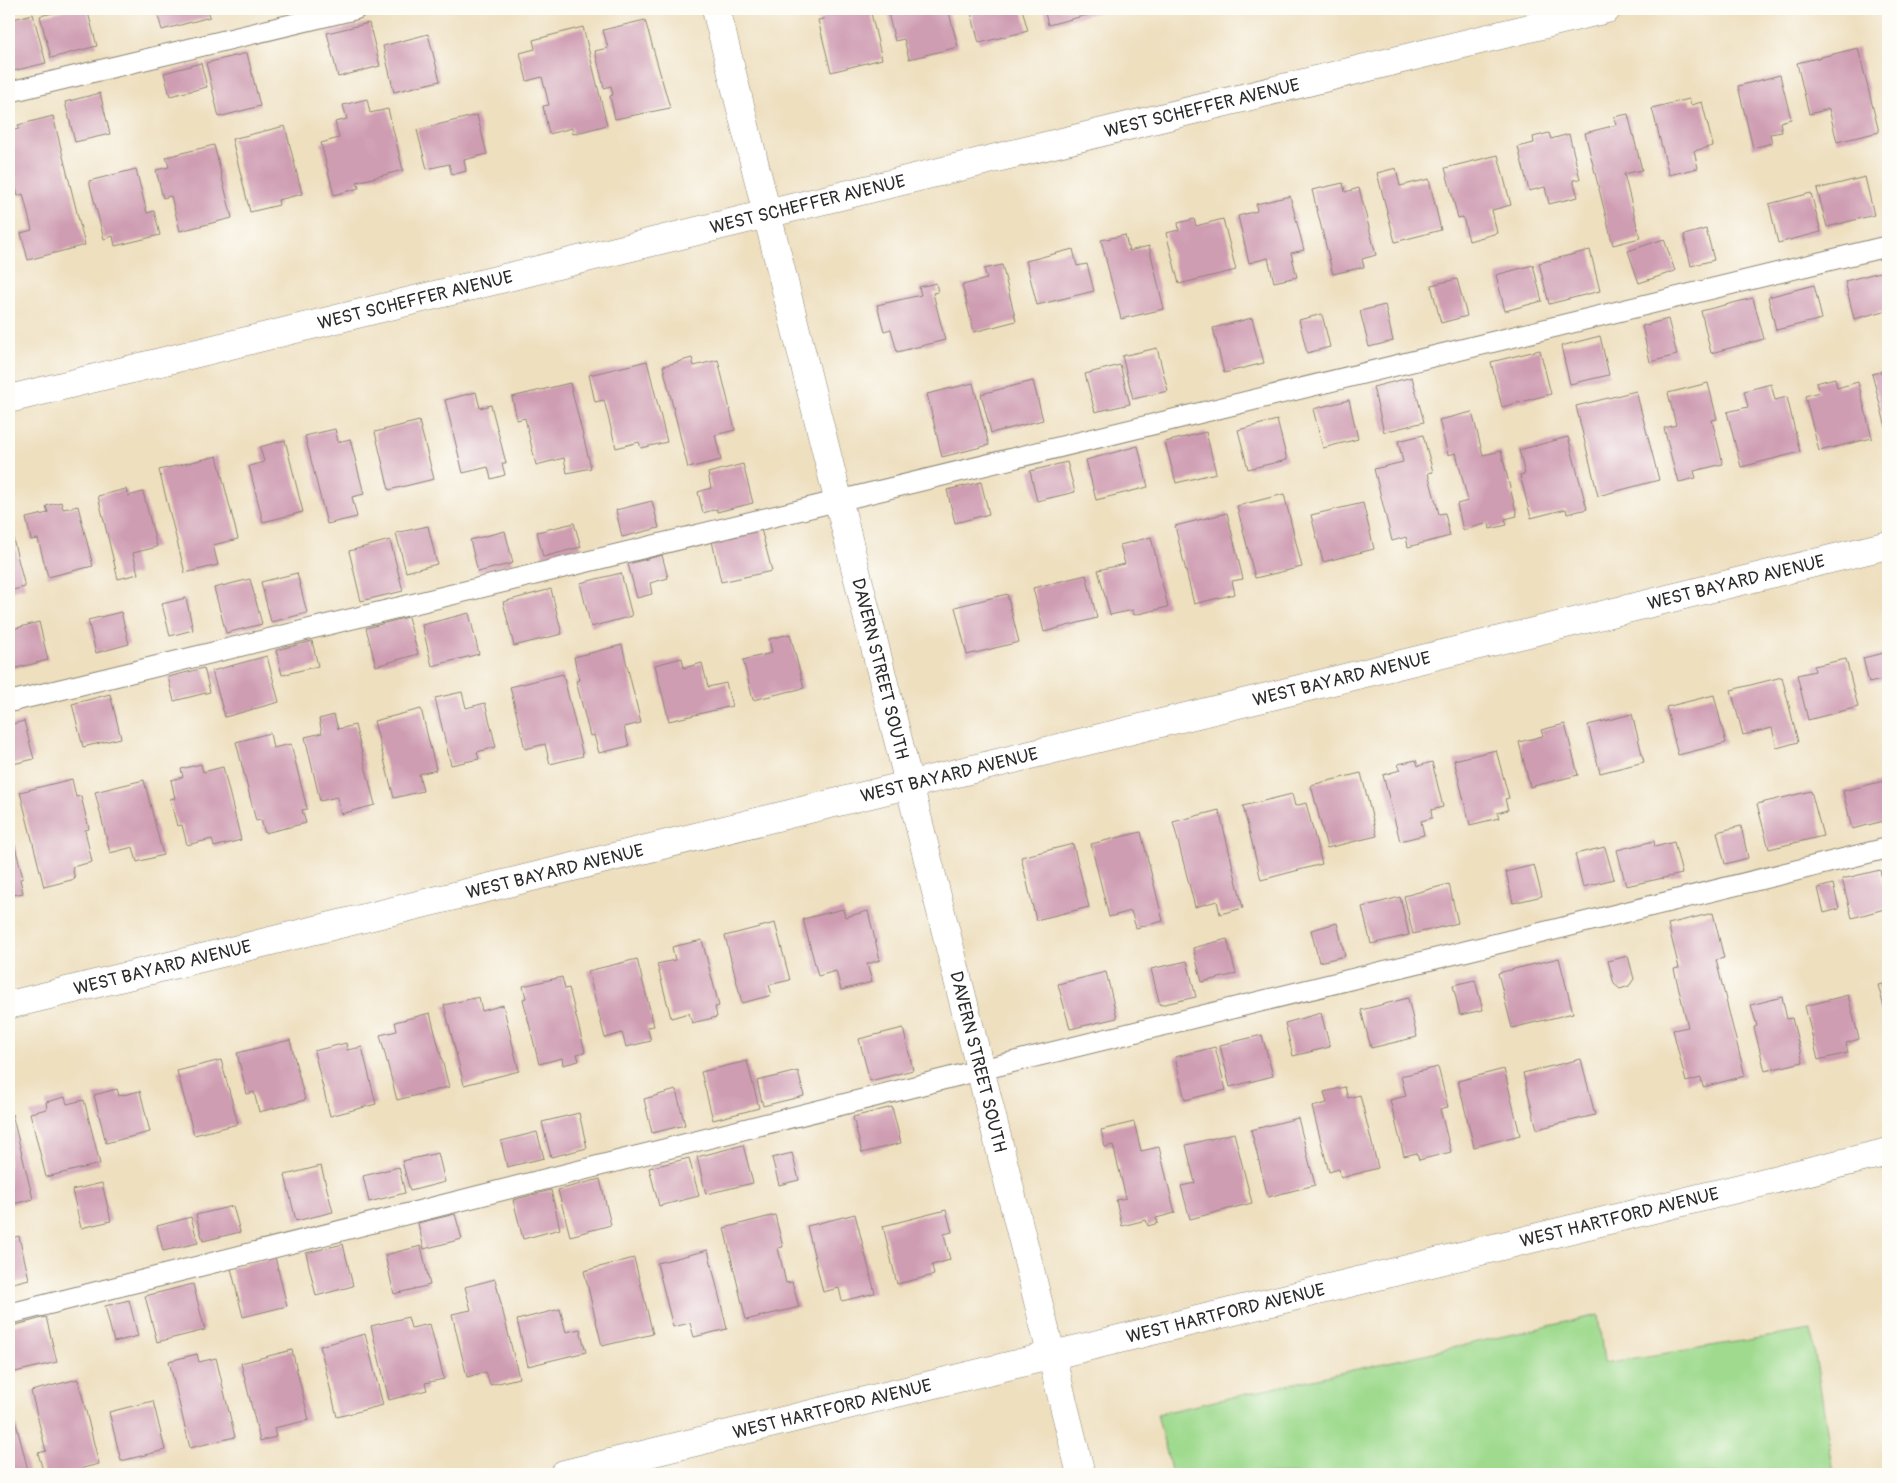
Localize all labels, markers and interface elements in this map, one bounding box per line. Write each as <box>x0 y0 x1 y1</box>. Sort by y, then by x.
street label: WEST SCHEFFER AVENUE <box>1102 73 1302 143</box>
street label: WEST SCHEFFER AVENUE <box>708 169 908 239</box>
street label: WEST SCHEFFER AVENUE <box>315 265 515 335</box>
street label: WEST BAYARD AVENUE <box>1645 549 1827 615</box>
street label: DAVERN STREET SOUTH <box>847 576 914 762</box>
street label: WEST BAYARD AVENUE <box>1250 646 1433 712</box>
street label: WEST BAYARD AVENUE <box>858 742 1040 808</box>
street label: WEST BAYARD AVENUE <box>464 839 646 904</box>
street label: WEST BAYARD AVENUE <box>71 935 254 1000</box>
street label: DAVERN STREET SOUTH <box>945 969 1012 1155</box>
street label: WEST HARTFORD AVENUE <box>1517 1182 1721 1253</box>
street label: WEST HARTFORD AVENUE <box>1124 1278 1328 1348</box>
street label: WEST HARTFORD AVENUE <box>730 1374 934 1444</box>

